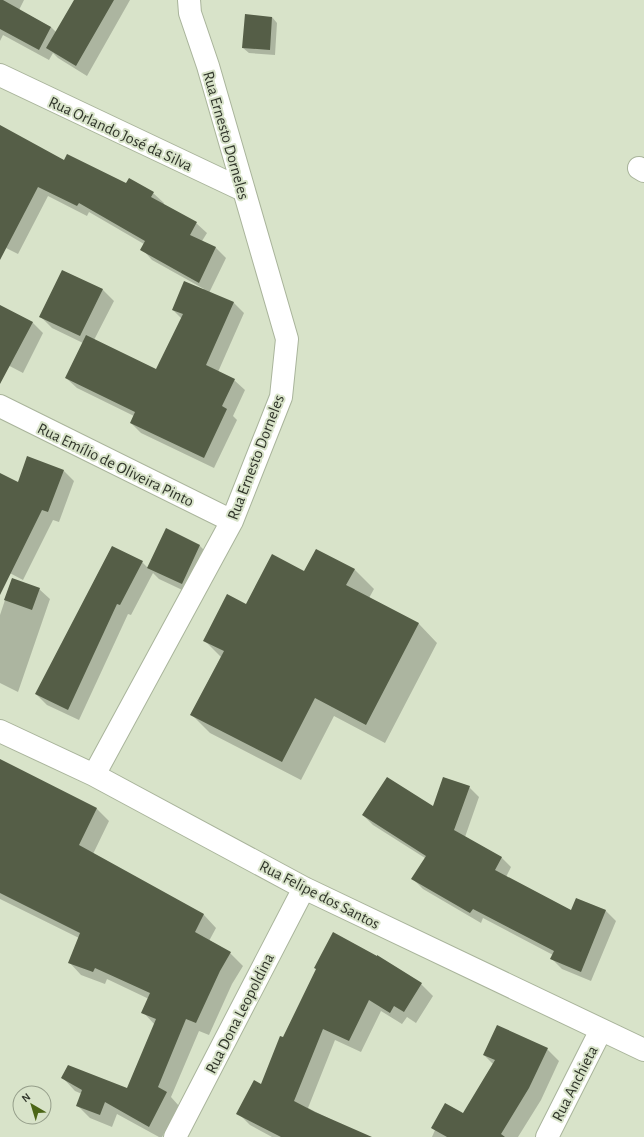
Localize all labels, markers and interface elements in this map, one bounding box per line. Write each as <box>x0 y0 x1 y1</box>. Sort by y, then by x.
street label: Rua Ernesto Dorneles <box>200 69 252 201</box>
street label: Rua Orlando José da Silva <box>46 94 195 174</box>
street label: Rua Ernesto Dorneles <box>225 393 287 522</box>
street label: Rua Emílio de Oliveira Pinto <box>35 420 196 510</box>
street label: Rua Felipe dos Santos <box>257 858 382 932</box>
street label: Rua Dona Leopoldina <box>203 951 277 1076</box>
street label: Rua Anchieta <box>549 1043 601 1124</box>
north arrow <box>12 1085 52 1125</box>
text: N <box>20 1091 33 1104</box>

